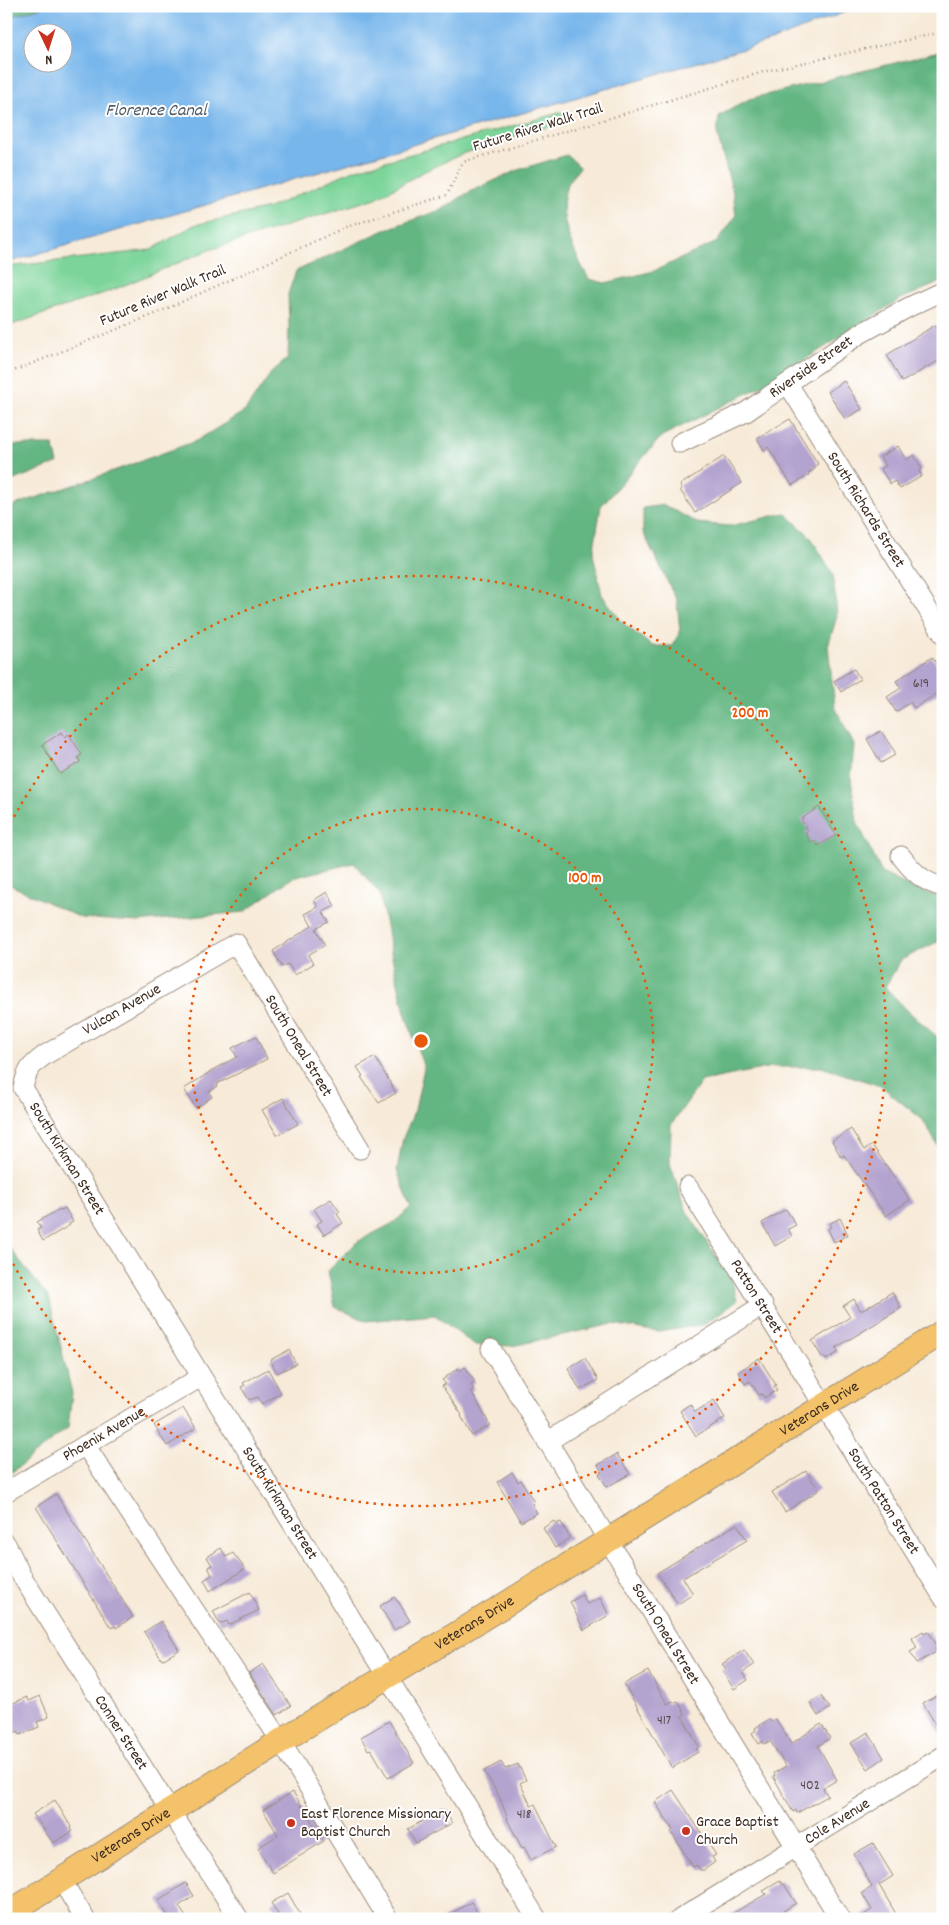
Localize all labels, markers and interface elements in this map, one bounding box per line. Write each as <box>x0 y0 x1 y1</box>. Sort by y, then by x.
north arrow <box>22 22 72 72</box>
text: N <box>45 49 53 69</box>
street label: Future River Walk Trail <box>470 97 606 159</box>
water label: Florence Canal <box>106 99 208 124</box>
street label: Future River Walk Trail <box>96 259 230 333</box>
street label: Riverside Street <box>765 330 858 404</box>
street label: South Richards Street <box>821 447 911 572</box>
house number: 619 <box>913 674 929 694</box>
text: 200 m <box>732 703 768 725</box>
text: 100 m <box>568 868 602 890</box>
street label: Vulcan Avenue <box>79 978 165 1042</box>
street label: South Oneal Street <box>258 991 338 1101</box>
centre of rings <box>412 1032 430 1050</box>
street label: South Kirkman Street <box>23 1098 111 1220</box>
street label: Patton Street <box>724 1255 788 1338</box>
street label: Veterans Drive <box>775 1375 864 1442</box>
street label: Phoenix Avenue <box>58 1401 150 1468</box>
street label: South Kirkman Street <box>236 1442 324 1564</box>
street label: South Patton Street <box>842 1443 925 1559</box>
street label: South Oneal Street <box>625 1579 705 1689</box>
street label: Veterans Drive <box>430 1590 519 1656</box>
street label: Conner Street <box>88 1690 153 1775</box>
house number: 417 <box>657 1711 671 1731</box>
house number: 402 <box>800 1776 820 1796</box>
street label: Cole Avenue <box>800 1792 875 1851</box>
street label: Veterans Drive <box>87 1802 175 1870</box>
place label: East Florence Missionary Baptist Church <box>301 1803 451 1844</box>
house number: 418 <box>517 1805 532 1825</box>
place label: Grace Baptist Church <box>696 1811 779 1852</box>
marker: East Florence Missionary Baptist Church <box>285 1817 297 1829</box>
marker: Grace Baptist Church <box>680 1825 692 1837</box>

